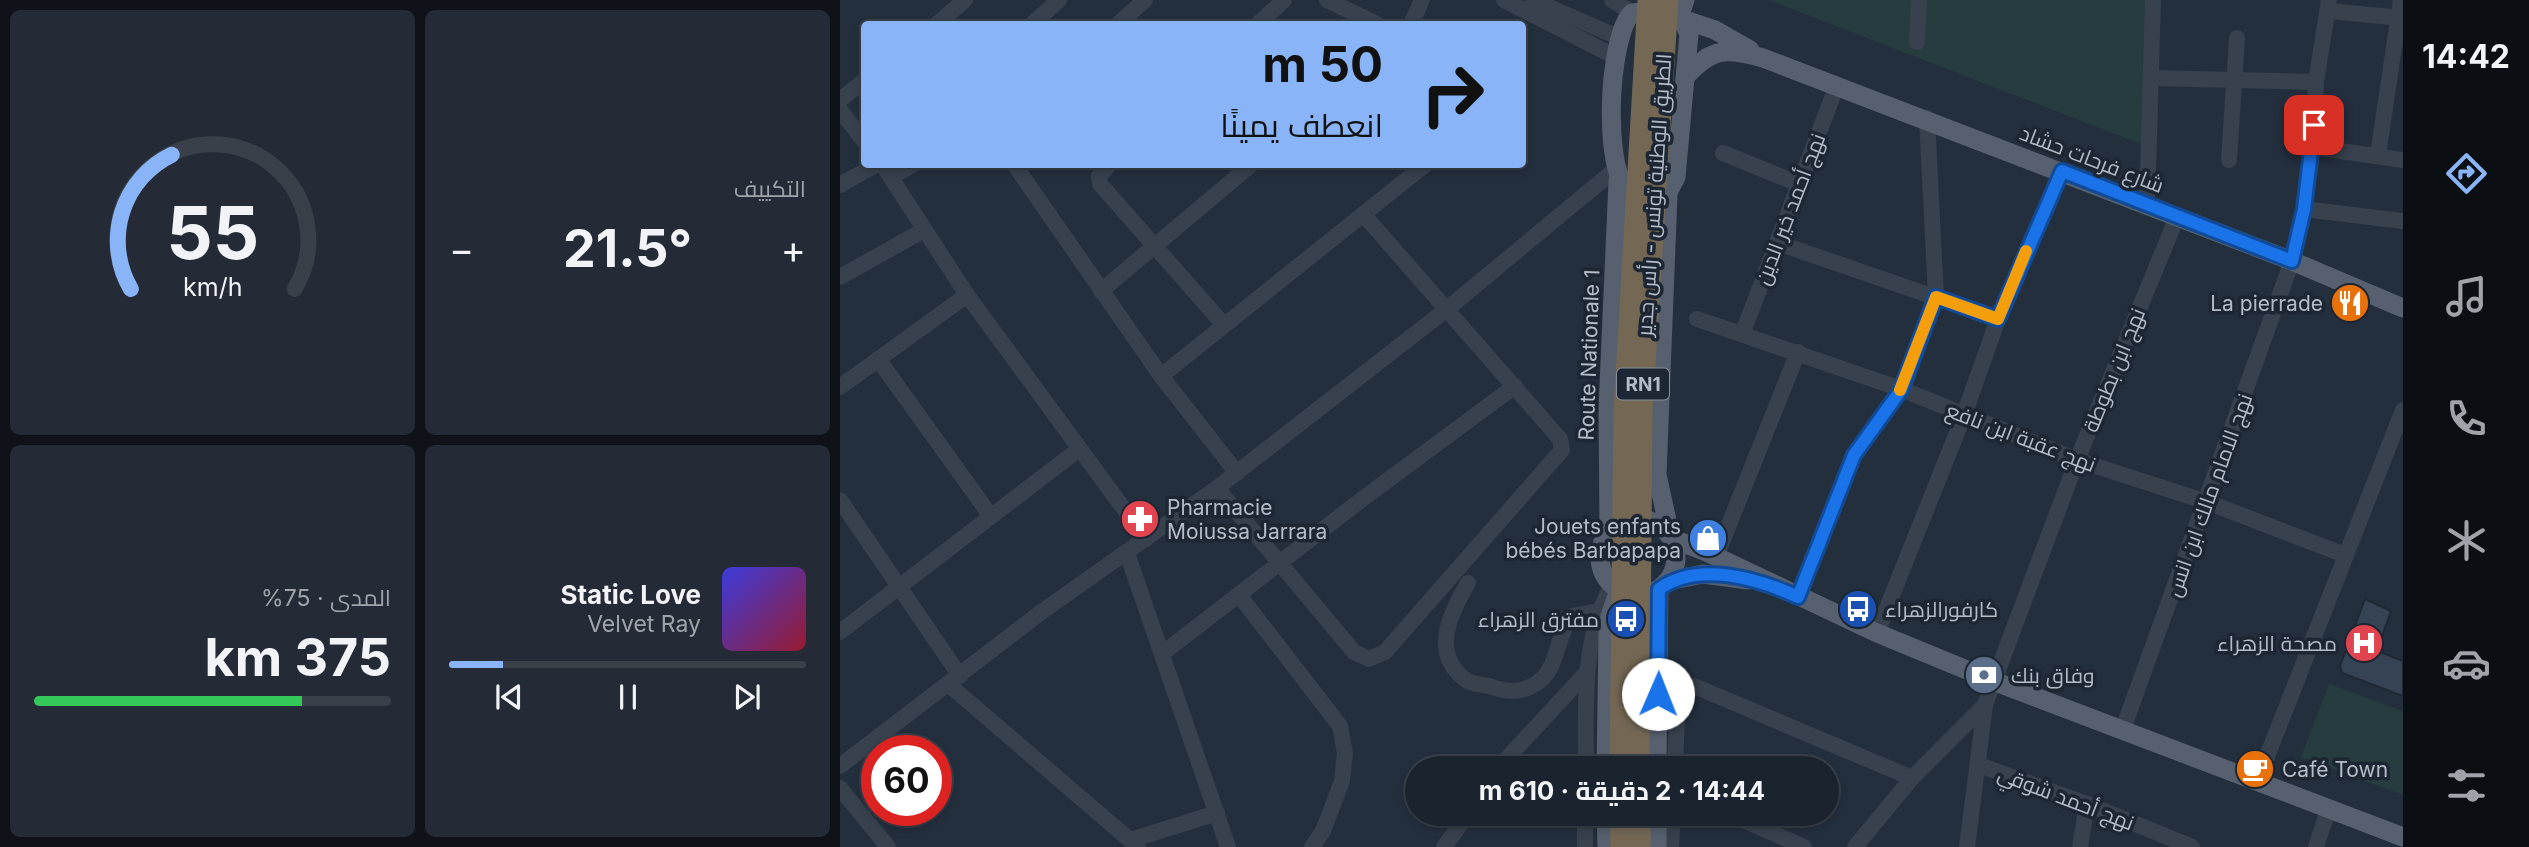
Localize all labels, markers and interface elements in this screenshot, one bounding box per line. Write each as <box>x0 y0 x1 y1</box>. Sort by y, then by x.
text: 50 m <box>1262 35 1383 94</box>
text: 14:42 <box>2422 37 2510 76</box>
icon: right <box>1407 49 1498 140</box>
street label: الطريق الوطنية تونس - رأس جدير <box>1632 53 1677 338</box>
pin <box>2284 95 2344 155</box>
text: انعطف يمينًا <box>1220 106 1383 145</box>
icon: arrive <box>2295 106 2333 144</box>
street label: شارع فرحات حشاد <box>2016 120 2167 200</box>
street label: نهج أحمد خير الدين <box>1750 130 1832 289</box>
icon: directions <box>2442 149 2491 198</box>
text: التكييف <box>734 175 806 203</box>
text: 55 <box>166 188 259 277</box>
text: 21.5° <box>563 217 692 280</box>
text: − <box>449 226 474 272</box>
text: + <box>781 226 806 272</box>
street label: Route Nationale 1 <box>1574 269 1604 441</box>
text: km/h <box>183 271 242 301</box>
icon: music <box>2442 272 2491 321</box>
restaurant icon: La pierrade <box>2329 282 2371 324</box>
place label: La pierrade <box>2210 291 2323 316</box>
street label: نهج ابن بطوطة <box>2078 304 2152 436</box>
road number: RN1 <box>1617 368 1669 400</box>
street label: نهج الامام مالك ابن انس <box>2161 390 2259 601</box>
icon: phone <box>2442 394 2491 443</box>
street label: نهج عقبة ابن نافع <box>1942 397 2099 479</box>
place label: Pharmacie Moiussa Jarrara <box>1167 495 1327 544</box>
pharmacy icon: Pharmacie Moiussa Jarrara <box>1119 498 1161 540</box>
place label: Jouets enfants bébés Barbapapa <box>1505 514 1681 563</box>
icon: climate <box>2442 516 2491 565</box>
shop icon: Jouets enfants bébés Barbapapa <box>1687 517 1729 559</box>
text: Static Love <box>560 579 701 610</box>
text: المدى · 75% <box>261 584 391 612</box>
bus stop icon: كارفورالزهراء <box>1837 588 1879 630</box>
place label: كارفورالزهراء <box>1885 597 1998 622</box>
bus stop icon: مفترق الزهراء <box>1605 598 1647 640</box>
place label: مفترق الزهراء <box>1478 607 1599 633</box>
text: Velvet Ray <box>587 610 701 638</box>
hospital icon: مصحة الزهراء <box>2343 622 2385 664</box>
text: 375 km <box>205 626 391 689</box>
place label: مصحة الزهراء <box>2217 631 2337 656</box>
icon: car <box>2442 639 2491 688</box>
bank icon: وفاق بنك <box>1963 654 2005 696</box>
position arrow <box>1621 657 1695 731</box>
place label: وفاق بنك <box>2011 663 2094 689</box>
icon: previous <box>490 678 528 716</box>
icon: pause <box>609 678 647 716</box>
icon: next <box>728 678 766 716</box>
speed limit sign: 60 <box>861 735 952 826</box>
cafe icon: Café Town <box>2234 748 2276 790</box>
place label: Café Town <box>2282 757 2388 782</box>
street label: نهج أحمد شوقي <box>1993 761 2138 839</box>
icon: filters <box>2442 761 2491 810</box>
text: 14:44 · 2 دقيقة · 610 m <box>1479 775 1765 806</box>

